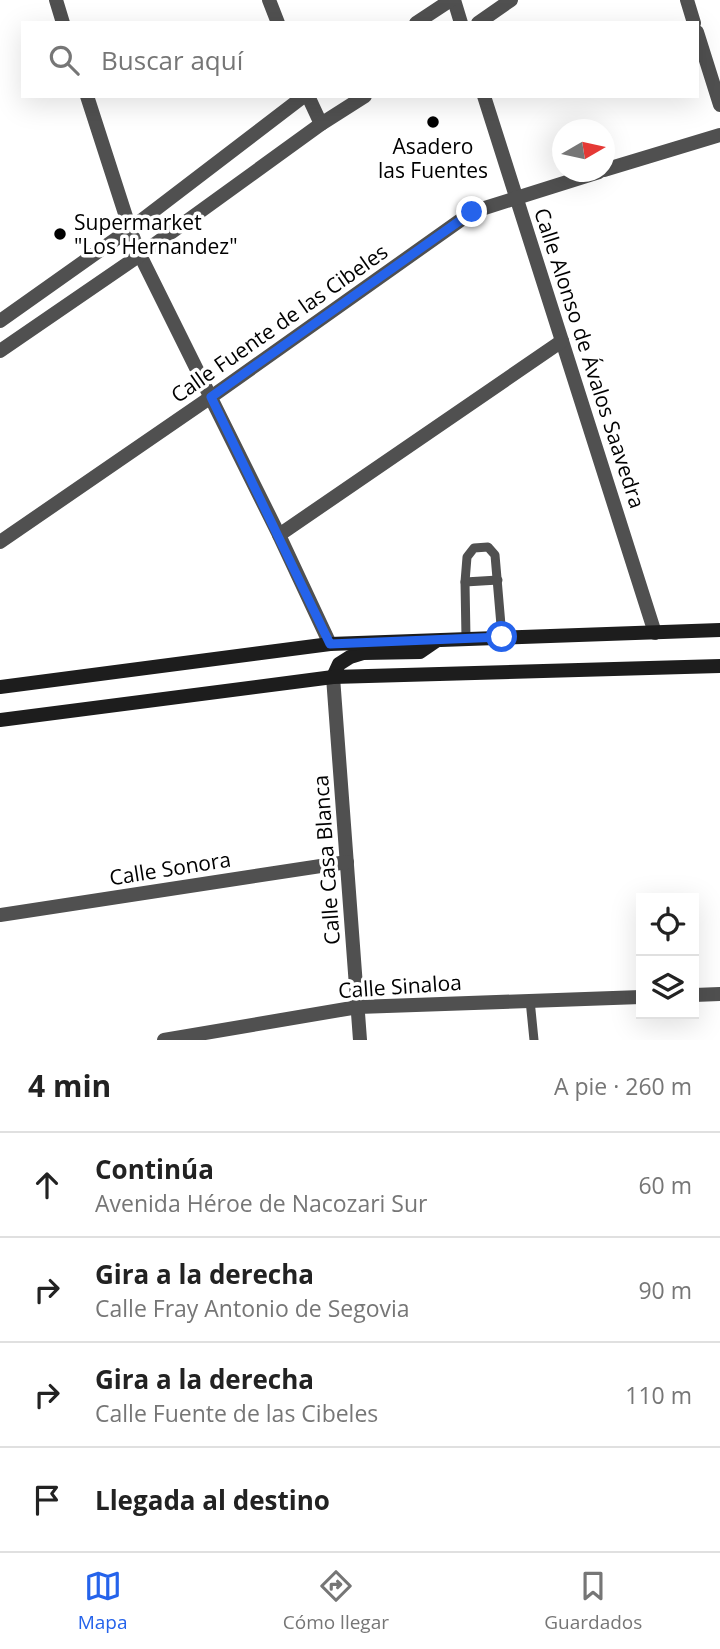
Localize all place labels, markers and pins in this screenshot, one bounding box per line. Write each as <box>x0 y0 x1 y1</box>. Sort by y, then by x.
marker: Asadero las Fuentes <box>425 114 441 130</box>
place label: Asadero las Fuentes <box>378 132 488 184</box>
place label: Supermarket "Los Hernandez" <box>74 208 238 260</box>
marker: Supermarket "Los Hernandez" <box>52 226 68 242</box>

